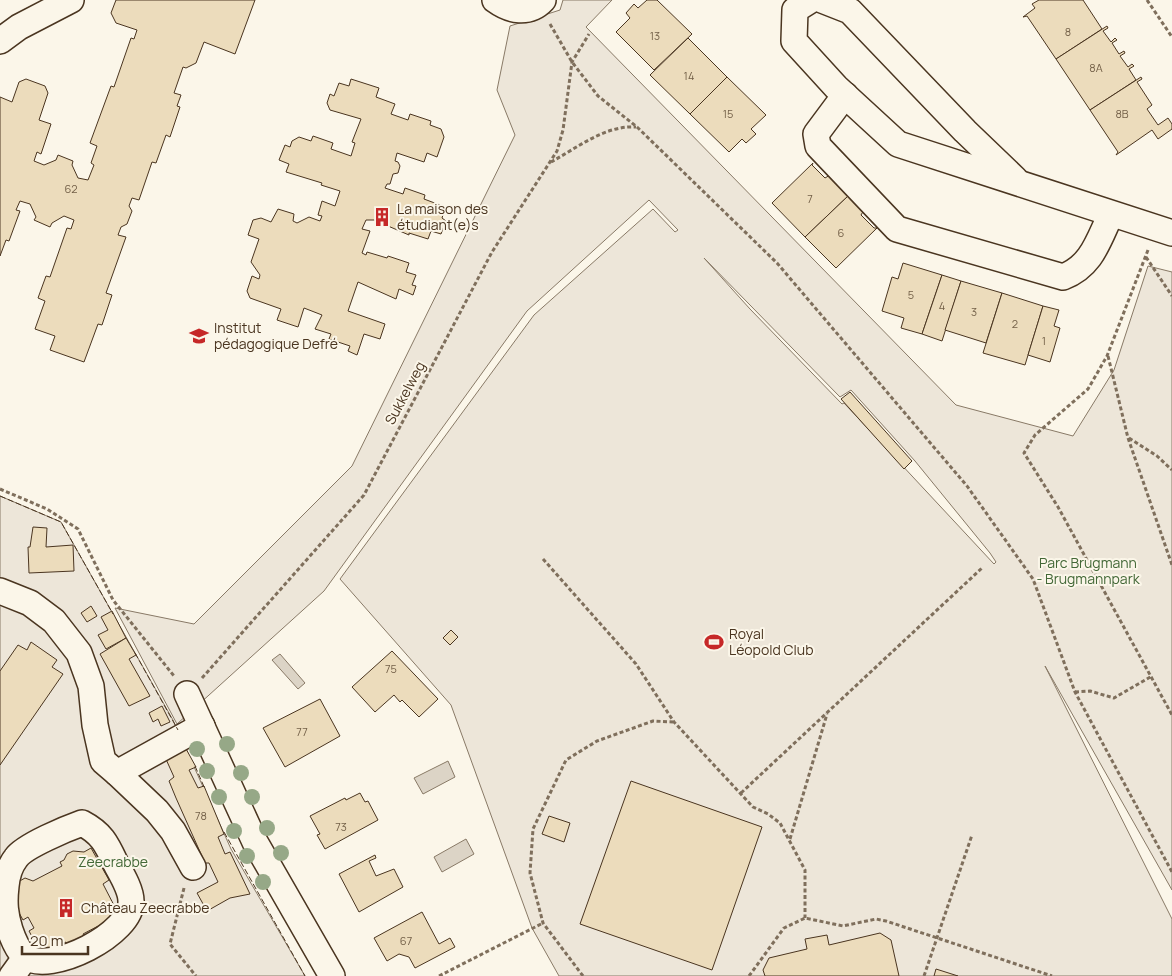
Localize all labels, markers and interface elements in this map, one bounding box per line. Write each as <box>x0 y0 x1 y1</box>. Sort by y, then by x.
house number: 8 <box>1065 24 1071 39</box>
house number: 13 <box>650 28 660 43</box>
house number: 8A <box>1089 60 1103 75</box>
house number: 14 <box>684 68 694 83</box>
house number: 15 <box>723 106 733 121</box>
house number: 8B <box>1115 106 1129 121</box>
house number: 62 <box>64 181 78 196</box>
house number: 7 <box>807 191 813 206</box>
place label: La maison des étudiant(e)s <box>397 199 488 234</box>
building icon: La maison des étudiant(e)s <box>371 206 393 228</box>
house number: 6 <box>838 225 845 240</box>
house number: 5 <box>908 287 914 302</box>
house number: 4 <box>939 298 945 313</box>
house number: 3 <box>971 304 977 319</box>
house number: 2 <box>1012 316 1018 331</box>
place label: Institut pédagogique Defré <box>214 318 338 353</box>
school or university icon: Institut pédagogique Defré <box>188 325 210 347</box>
house number: 1 <box>1042 333 1046 348</box>
street label: Sukkelweg <box>380 358 429 428</box>
park label: Parc Brugmann - Brugmannpark <box>1036 553 1141 588</box>
place label: Royal Léopold Club <box>729 624 813 659</box>
sports icon: Royal Léopold Club <box>703 631 725 653</box>
house number: 75 <box>385 661 397 676</box>
house number: 77 <box>296 724 308 739</box>
house number: 78 <box>195 808 207 823</box>
house number: 73 <box>335 819 347 834</box>
park label: Zeecrabbe <box>78 852 148 871</box>
building icon: Château Zeecrabbe <box>55 897 77 919</box>
place label: Château Zeecrabbe <box>81 898 209 917</box>
scale bar <box>22 924 89 956</box>
text: 20 m <box>30 930 63 951</box>
house number: 67 <box>400 933 412 948</box>

